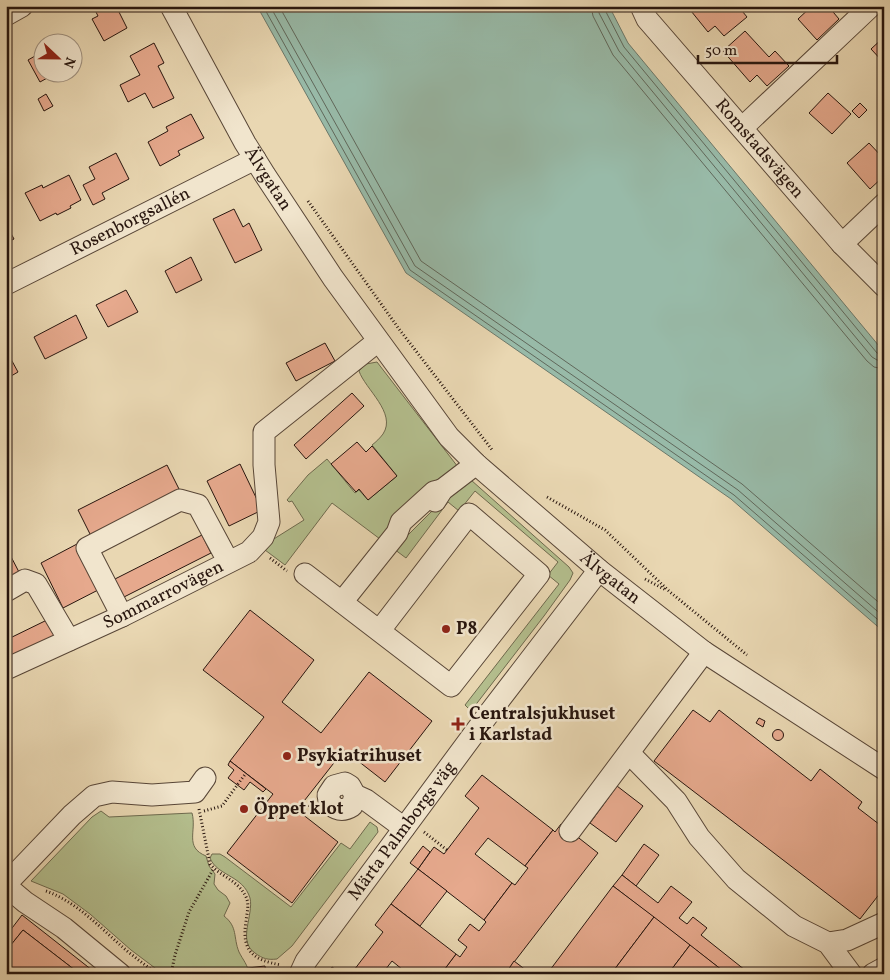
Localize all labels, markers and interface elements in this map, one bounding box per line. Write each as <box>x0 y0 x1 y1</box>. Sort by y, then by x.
north arrow <box>32 32 82 82</box>
scale bar <box>698 32 836 64</box>
text: 50 m <box>705 41 737 62</box>
text: N <box>58 54 79 71</box>
street label: Romstadsvägen <box>709 93 810 204</box>
street label: Älvgatan <box>238 142 298 216</box>
street label: Rosenborgsallén <box>66 181 195 262</box>
street label: Älvgatan <box>574 546 646 610</box>
street label: Sommarrovägen <box>99 554 228 635</box>
place label: P8 <box>456 617 477 642</box>
marker: P8 <box>440 623 452 635</box>
place label: Centralsjukhuset i Karlstad <box>469 702 615 748</box>
marker: Centralsjukhuset i Karlstad <box>451 717 465 731</box>
place label: Psykiatrihuset <box>297 744 422 769</box>
marker: Psykiatrihuset <box>281 750 293 762</box>
street label: Märta Palmborgs väg <box>342 756 462 906</box>
place label: Öppet klot <box>254 797 344 822</box>
marker: Öppet klot <box>238 803 250 815</box>

